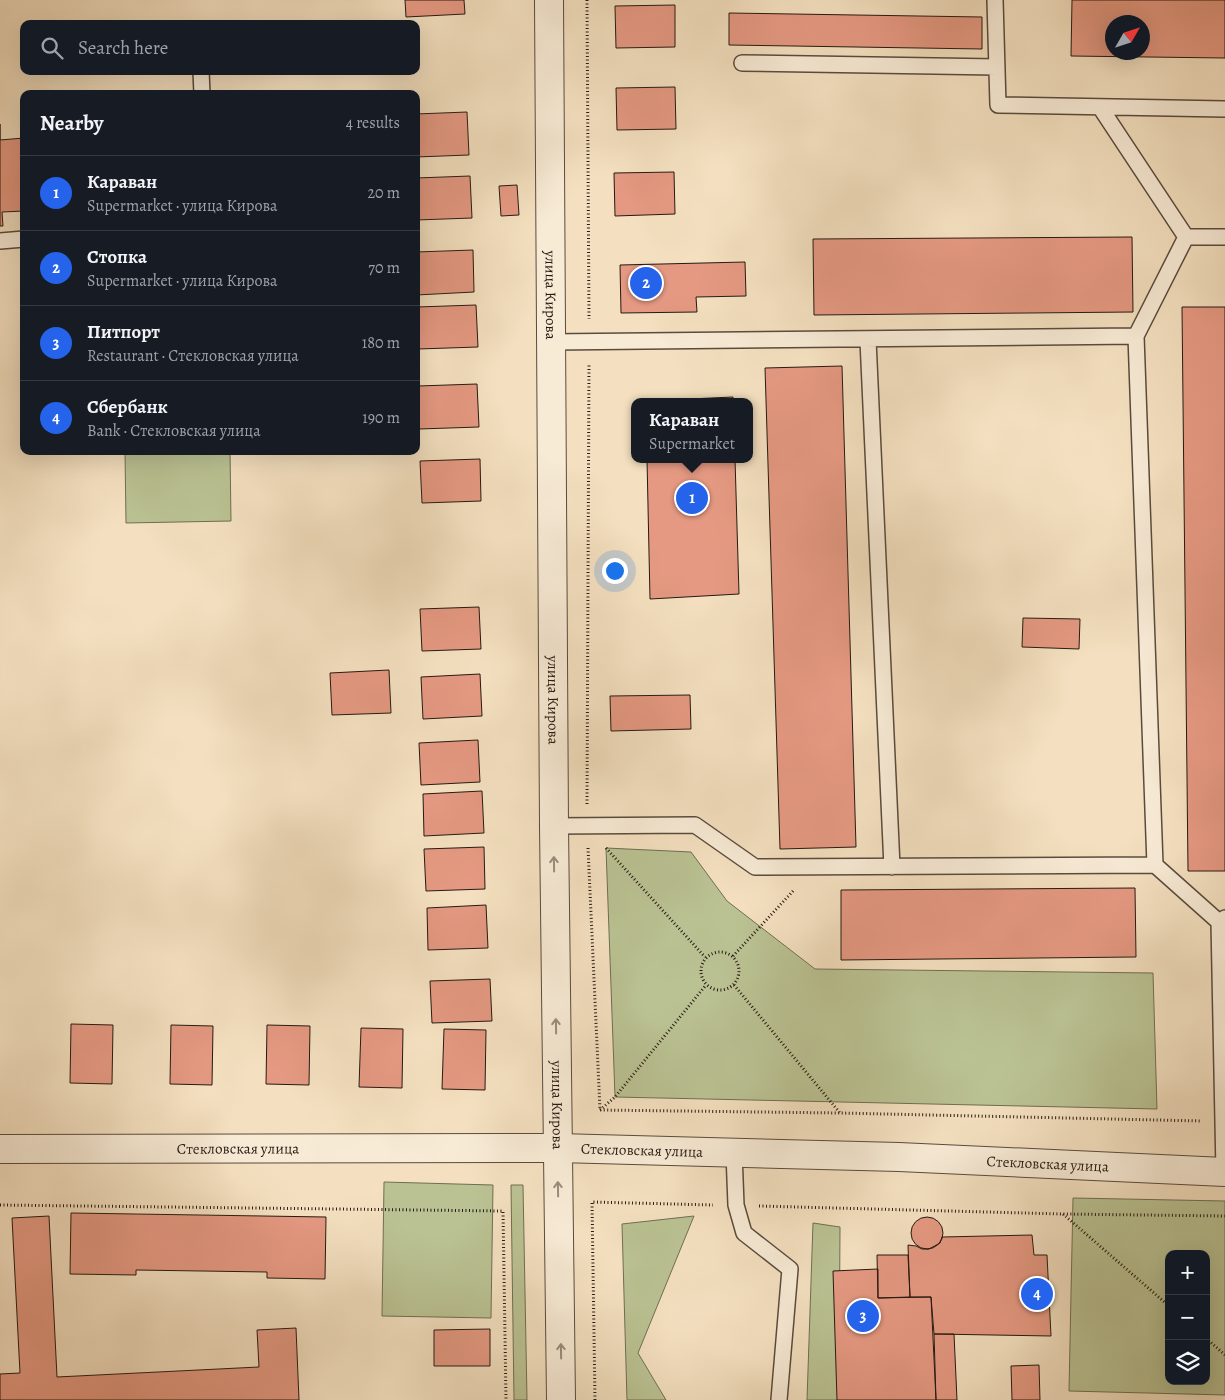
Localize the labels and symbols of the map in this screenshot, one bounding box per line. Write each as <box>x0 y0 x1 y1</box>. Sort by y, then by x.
north arrow <box>1105 15 1150 60</box>
street label: улица Кирова <box>541 249 561 340</box>
pin: 2 <box>630 264 662 302</box>
pin: 1 <box>676 479 708 517</box>
your location <box>602 558 628 584</box>
street label: улица Кирова <box>543 654 564 745</box>
one-way arrow <box>549 856 559 872</box>
one-way arrow <box>551 1019 561 1035</box>
street label: улица Кирова <box>547 1059 568 1150</box>
street label: Стекловская улица <box>177 1138 299 1159</box>
street label: Стекловская улица <box>581 1139 703 1162</box>
street label: Стекловская улица <box>986 1151 1109 1177</box>
one-way arrow <box>554 1181 563 1197</box>
pin: 4 <box>1021 1275 1053 1313</box>
pin: 3 <box>847 1297 879 1335</box>
one-way arrow <box>556 1344 566 1360</box>

